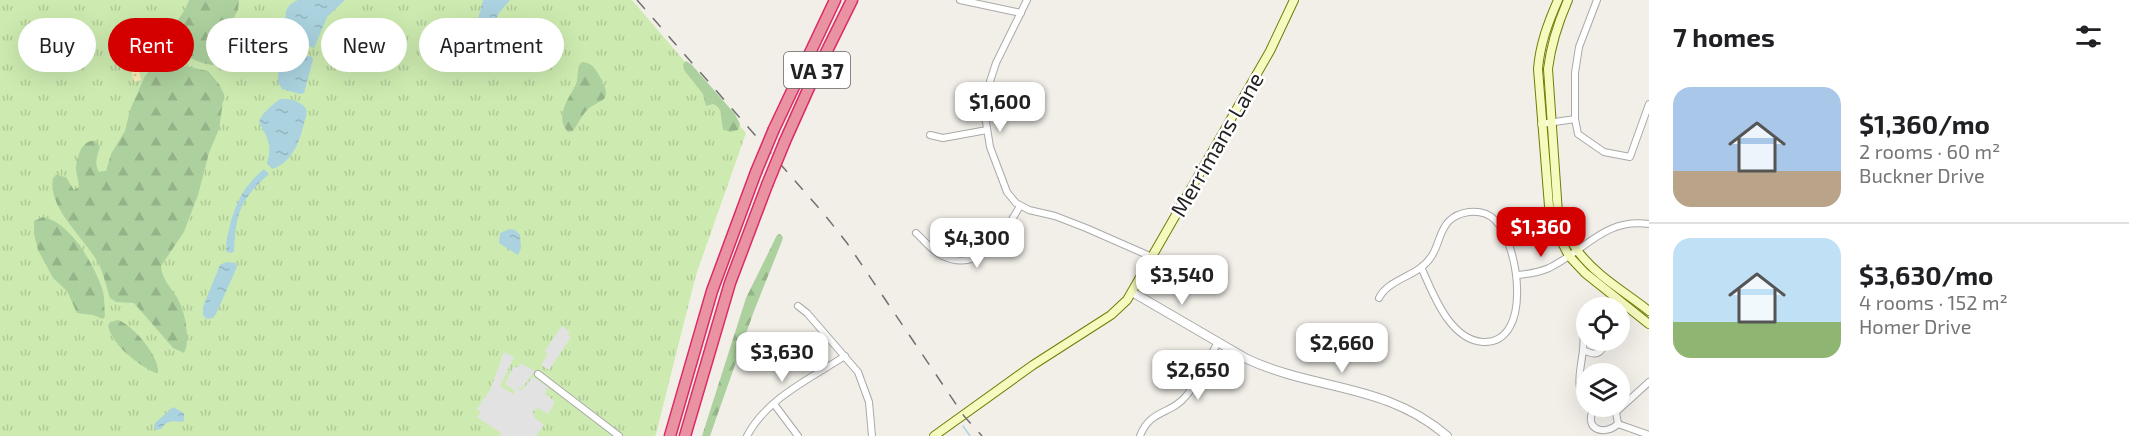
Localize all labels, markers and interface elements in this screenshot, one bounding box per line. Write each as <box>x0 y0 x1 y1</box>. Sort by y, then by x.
chip: Buy <box>18 18 96 72</box>
chip: Rent <box>108 18 194 72</box>
chip: Filters <box>206 18 309 72</box>
chip: New <box>321 18 407 72</box>
chip: Apartment <box>419 18 564 72</box>
icon: filters <box>2072 20 2105 53</box>
text: 7 homes <box>1673 21 1775 52</box>
road number: VA 37 <box>784 52 850 88</box>
street label: Merrimans Lane <box>1164 67 1268 221</box>
pin: $1,600 <box>951 82 1049 133</box>
text: $1,600 <box>969 89 1031 113</box>
text: $1,360/mo <box>1859 108 1990 139</box>
icon: home <box>1721 111 1793 183</box>
text: 2 rooms · 60 m² <box>1859 139 2000 163</box>
text: Buckner Drive <box>1859 163 1985 187</box>
pin: $1,360 <box>1492 207 1590 258</box>
text: $1,360 <box>1511 214 1571 238</box>
pin: $4,300 <box>928 218 1026 269</box>
text: $4,300 <box>944 225 1010 249</box>
pin: $3,540 <box>1133 255 1231 306</box>
text: $3,630/mo <box>1859 259 1993 290</box>
text: $3,540 <box>1150 262 1214 286</box>
icon: home <box>1721 262 1793 334</box>
text: 4 rooms · 152 m² <box>1859 290 2008 314</box>
map controls <box>1576 297 1630 417</box>
button: locate <box>1576 297 1630 351</box>
text: Homer Drive <box>1859 314 1972 338</box>
pin: $2,660 <box>1293 323 1391 374</box>
text: $2,660 <box>1310 330 1374 354</box>
pin: $3,630 <box>733 332 831 383</box>
text: $3,630 <box>750 339 814 363</box>
pin: $2,650 <box>1149 350 1247 401</box>
text: $2,650 <box>1166 357 1230 381</box>
button: layers <box>1576 363 1630 417</box>

